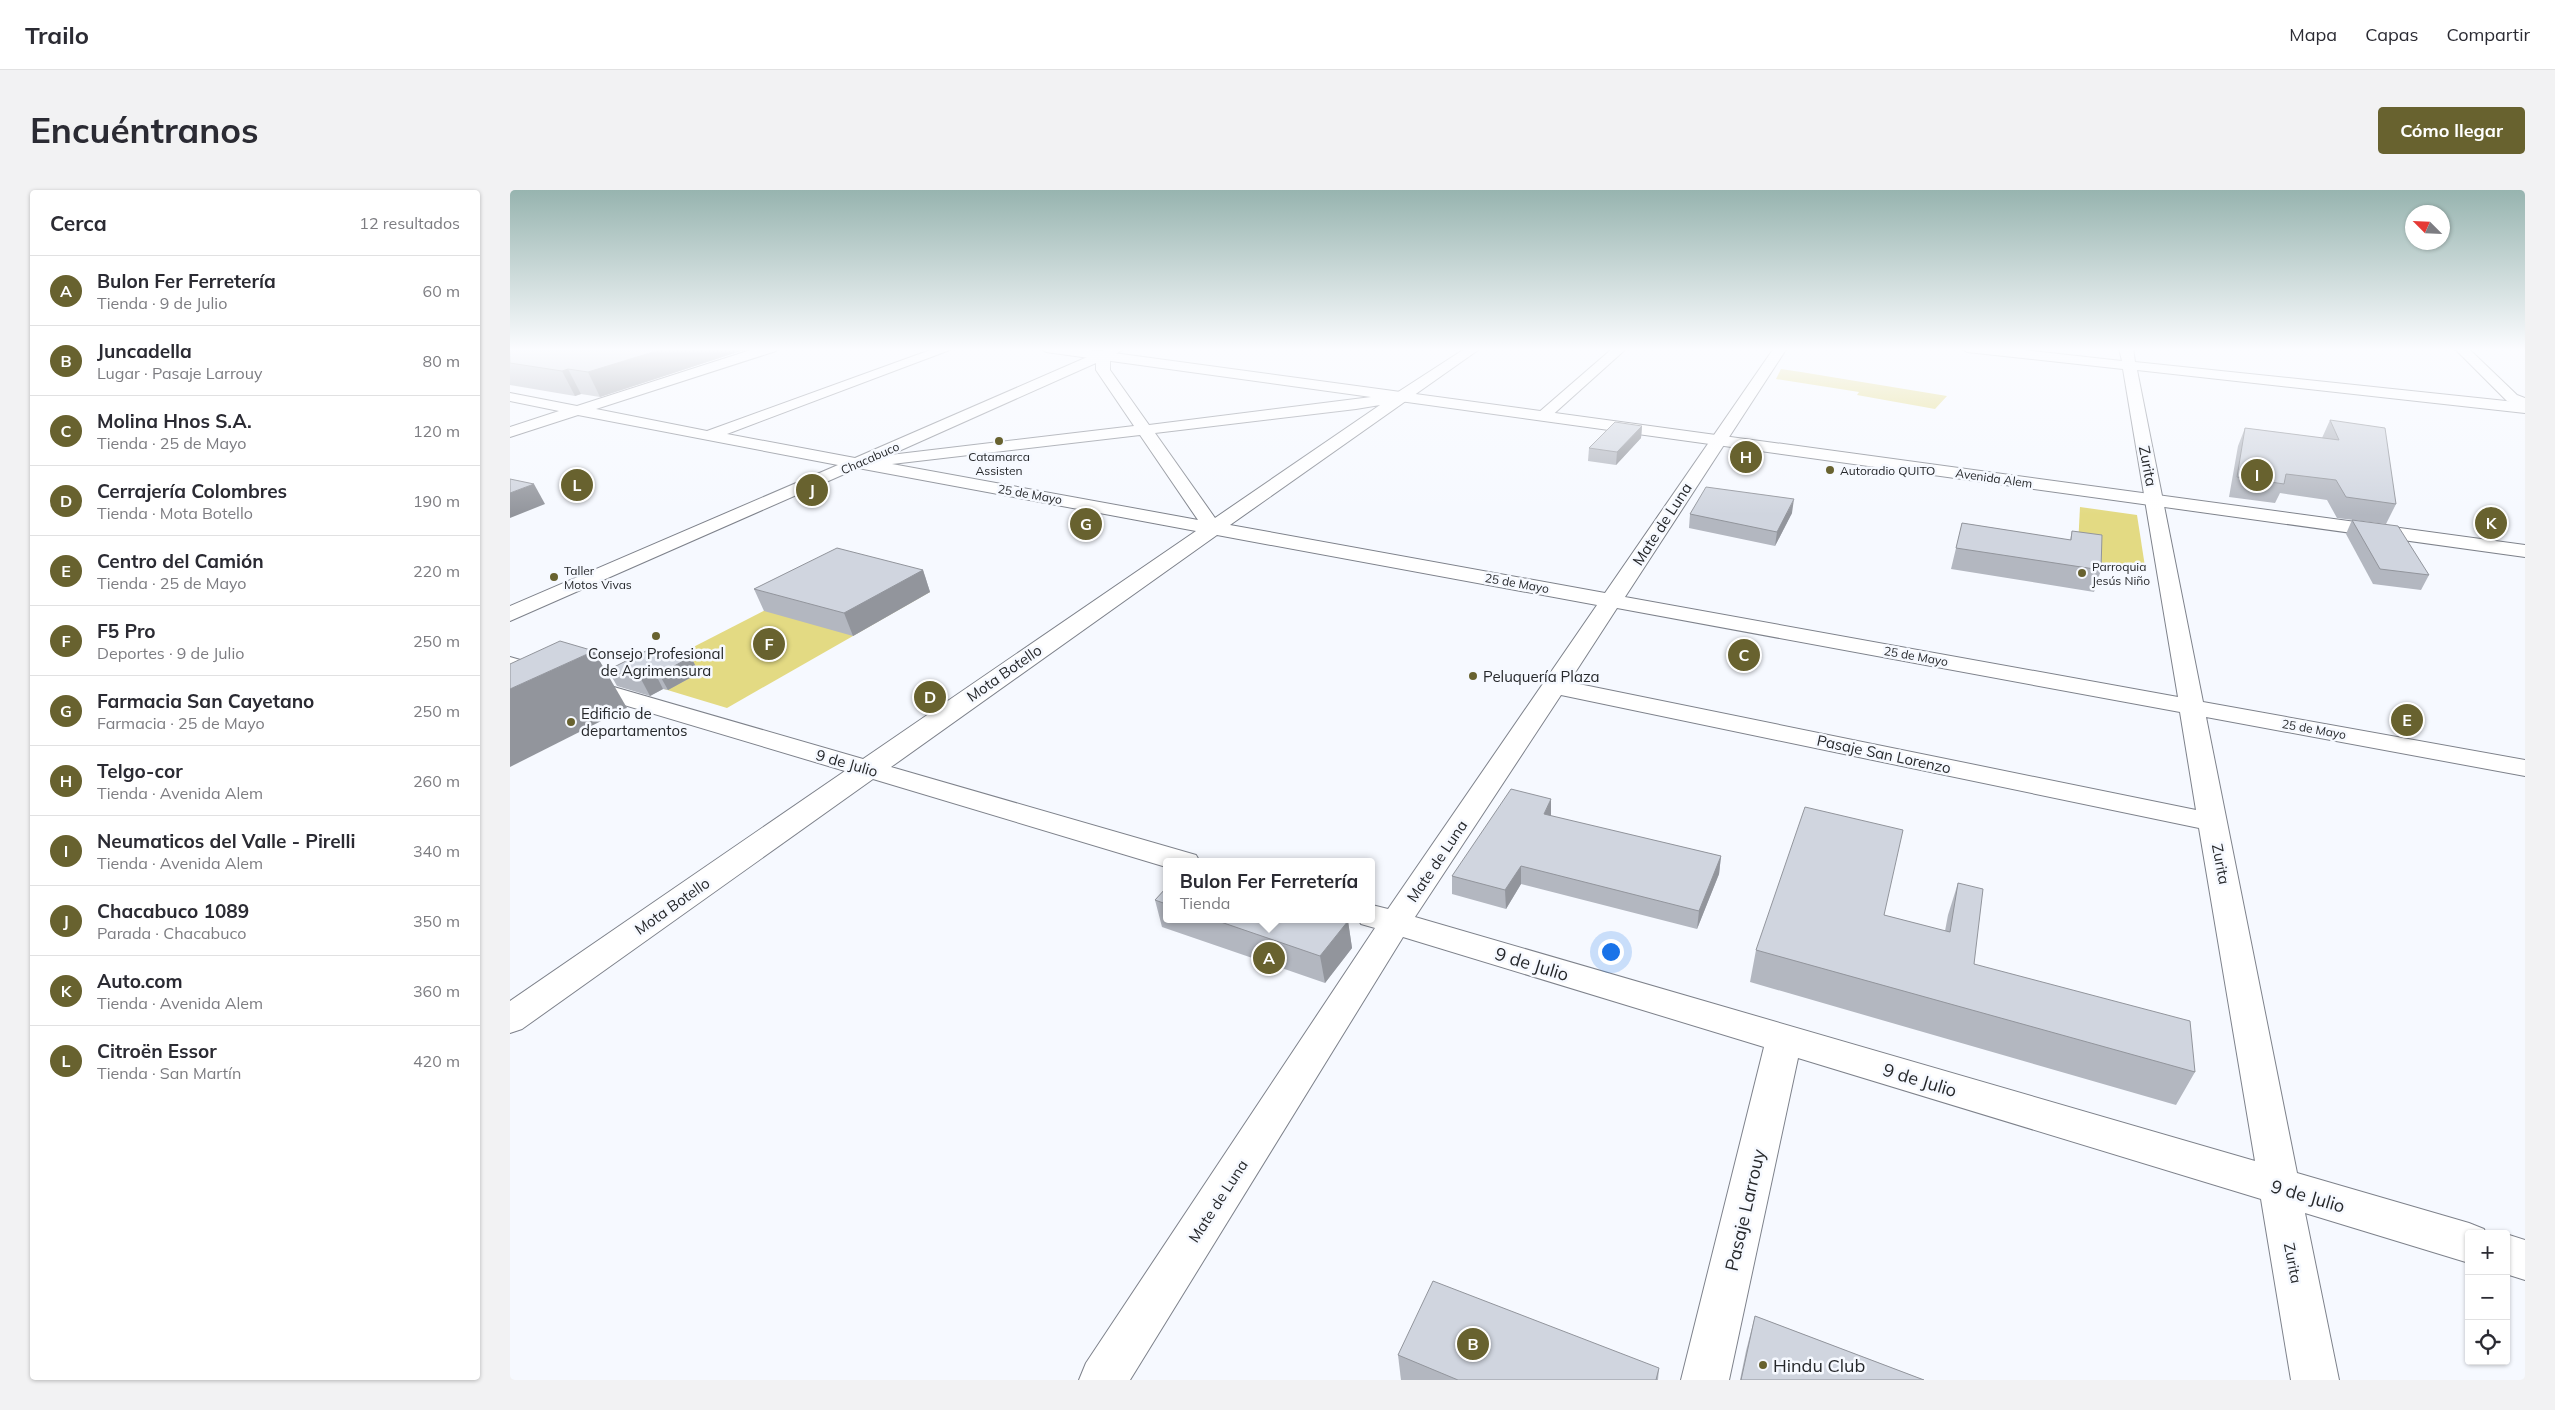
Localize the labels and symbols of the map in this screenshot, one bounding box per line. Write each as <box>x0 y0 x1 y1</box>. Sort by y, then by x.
north arrow <box>2405 205 2450 250</box>
marker: Catamarca Assisten <box>993 435 1005 447</box>
street label: Chacabuco <box>838 438 902 478</box>
pin: H <box>1730 438 1762 476</box>
street label: Zurita <box>2135 444 2161 488</box>
place label: Catamarca Assisten <box>968 449 1030 478</box>
pin: I <box>2241 456 2273 494</box>
place label: Autoradio QUITO <box>1840 463 1935 478</box>
marker: Autoradio QUITO <box>1824 464 1836 476</box>
street label: Avenida Alem <box>1955 465 2033 491</box>
pin: L <box>561 466 593 504</box>
pin: J <box>796 471 828 509</box>
street label: Mate de Luna <box>1628 479 1696 569</box>
street label: 25 de Mayo <box>997 481 1063 507</box>
pin: K <box>2475 504 2507 542</box>
pin: G <box>1070 505 1102 543</box>
place label: Parroquia Jesús Niño <box>2092 559 2150 588</box>
place label: Taller Motos Vivas <box>564 563 632 592</box>
marker: Parroquia Jesús Niño <box>2076 567 2088 579</box>
street label: 25 de Mayo <box>1484 570 1550 596</box>
marker: Taller Motos Vivas <box>548 571 560 583</box>
pin: F <box>753 625 785 663</box>
marker: Consejo Profesional de Agrimensura <box>650 630 662 642</box>
pin: C <box>1728 636 1760 674</box>
street label: Mota Botello <box>963 640 1045 706</box>
street label: 25 de Mayo <box>1883 643 1949 669</box>
place label: Consejo Profesional de Agrimensura <box>588 644 724 680</box>
place label: Peluquería Plaza <box>1483 667 1600 686</box>
marker: Peluquería Plaza <box>1467 670 1479 682</box>
pin: D <box>914 678 946 716</box>
pin: E <box>2391 701 2423 739</box>
place label: Edificio de departamentos <box>581 704 688 740</box>
marker: Edificio de departamentos <box>565 716 577 728</box>
street label: 25 de Mayo <box>2281 716 2347 742</box>
street label: Pasaje San Lorenzo <box>1815 730 1953 778</box>
street label: 9 de Julio <box>814 745 880 781</box>
street label: Mate de Luna <box>1403 816 1471 906</box>
street label: Zurita <box>2208 842 2234 886</box>
street label: Mota Botello <box>631 873 713 939</box>
pin: A <box>1253 939 1285 977</box>
your location <box>1598 939 1624 965</box>
street label: 9 de Julio <box>1492 942 1572 986</box>
street label: 9 de Julio <box>1880 1058 1960 1102</box>
street label: Pasaje Larrouy <box>1720 1146 1770 1273</box>
street label: Mate de Luna <box>1184 1156 1252 1246</box>
street label: 9 de Julio <box>2268 1174 2348 1218</box>
street label: Zurita <box>2280 1241 2306 1285</box>
pin: B <box>1457 1325 1489 1363</box>
place label: Hindu Club <box>1773 1354 1865 1377</box>
marker: Hindu Club <box>1757 1359 1769 1371</box>

